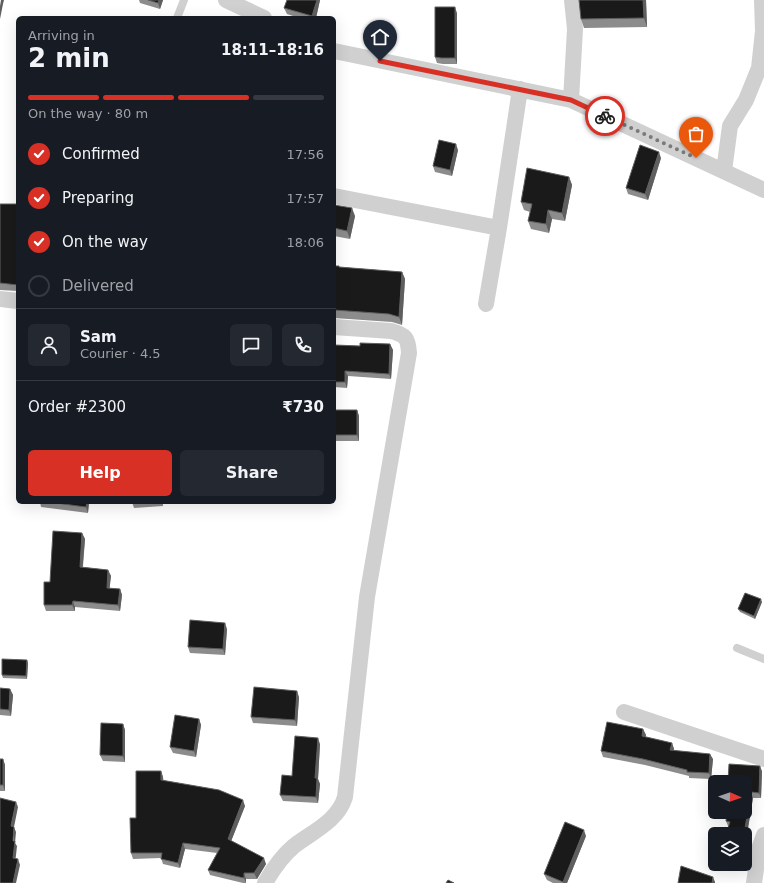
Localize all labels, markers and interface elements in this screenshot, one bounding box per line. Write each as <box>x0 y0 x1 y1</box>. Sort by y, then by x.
pin <box>363 20 397 61</box>
icon: home <box>369 26 391 48</box>
text: Arriving in <box>28 28 95 43</box>
text: 18:11–18:16 <box>221 41 324 59</box>
text: 2 min <box>28 43 110 73</box>
courier <box>585 96 625 136</box>
icon: bike <box>594 105 616 127</box>
text: On the way · 80 m <box>28 106 148 121</box>
pin <box>679 117 713 158</box>
icon: bag <box>685 123 707 145</box>
icon: check <box>28 143 50 165</box>
text: Confirmed <box>62 145 140 163</box>
text: 17:56 <box>287 147 324 162</box>
icon: check <box>28 187 50 209</box>
text: Preparing <box>62 189 134 207</box>
text: 17:57 <box>287 191 324 206</box>
icon: check <box>28 231 50 253</box>
text: On the way <box>62 233 148 251</box>
text: 18:06 <box>287 235 324 250</box>
text: Delivered <box>62 277 134 295</box>
button: person <box>28 324 70 366</box>
button: chat <box>230 324 272 366</box>
button: phone <box>282 324 324 366</box>
text: Sam <box>80 328 117 346</box>
text: Courier · 4.5 <box>80 346 161 361</box>
text: Order #2300 <box>28 398 126 416</box>
text: ₹730 <box>282 398 324 416</box>
button: Help <box>28 450 172 496</box>
button: Share <box>180 450 324 496</box>
north arrow <box>708 775 752 819</box>
map controls <box>708 775 752 871</box>
button: layers <box>708 827 752 871</box>

